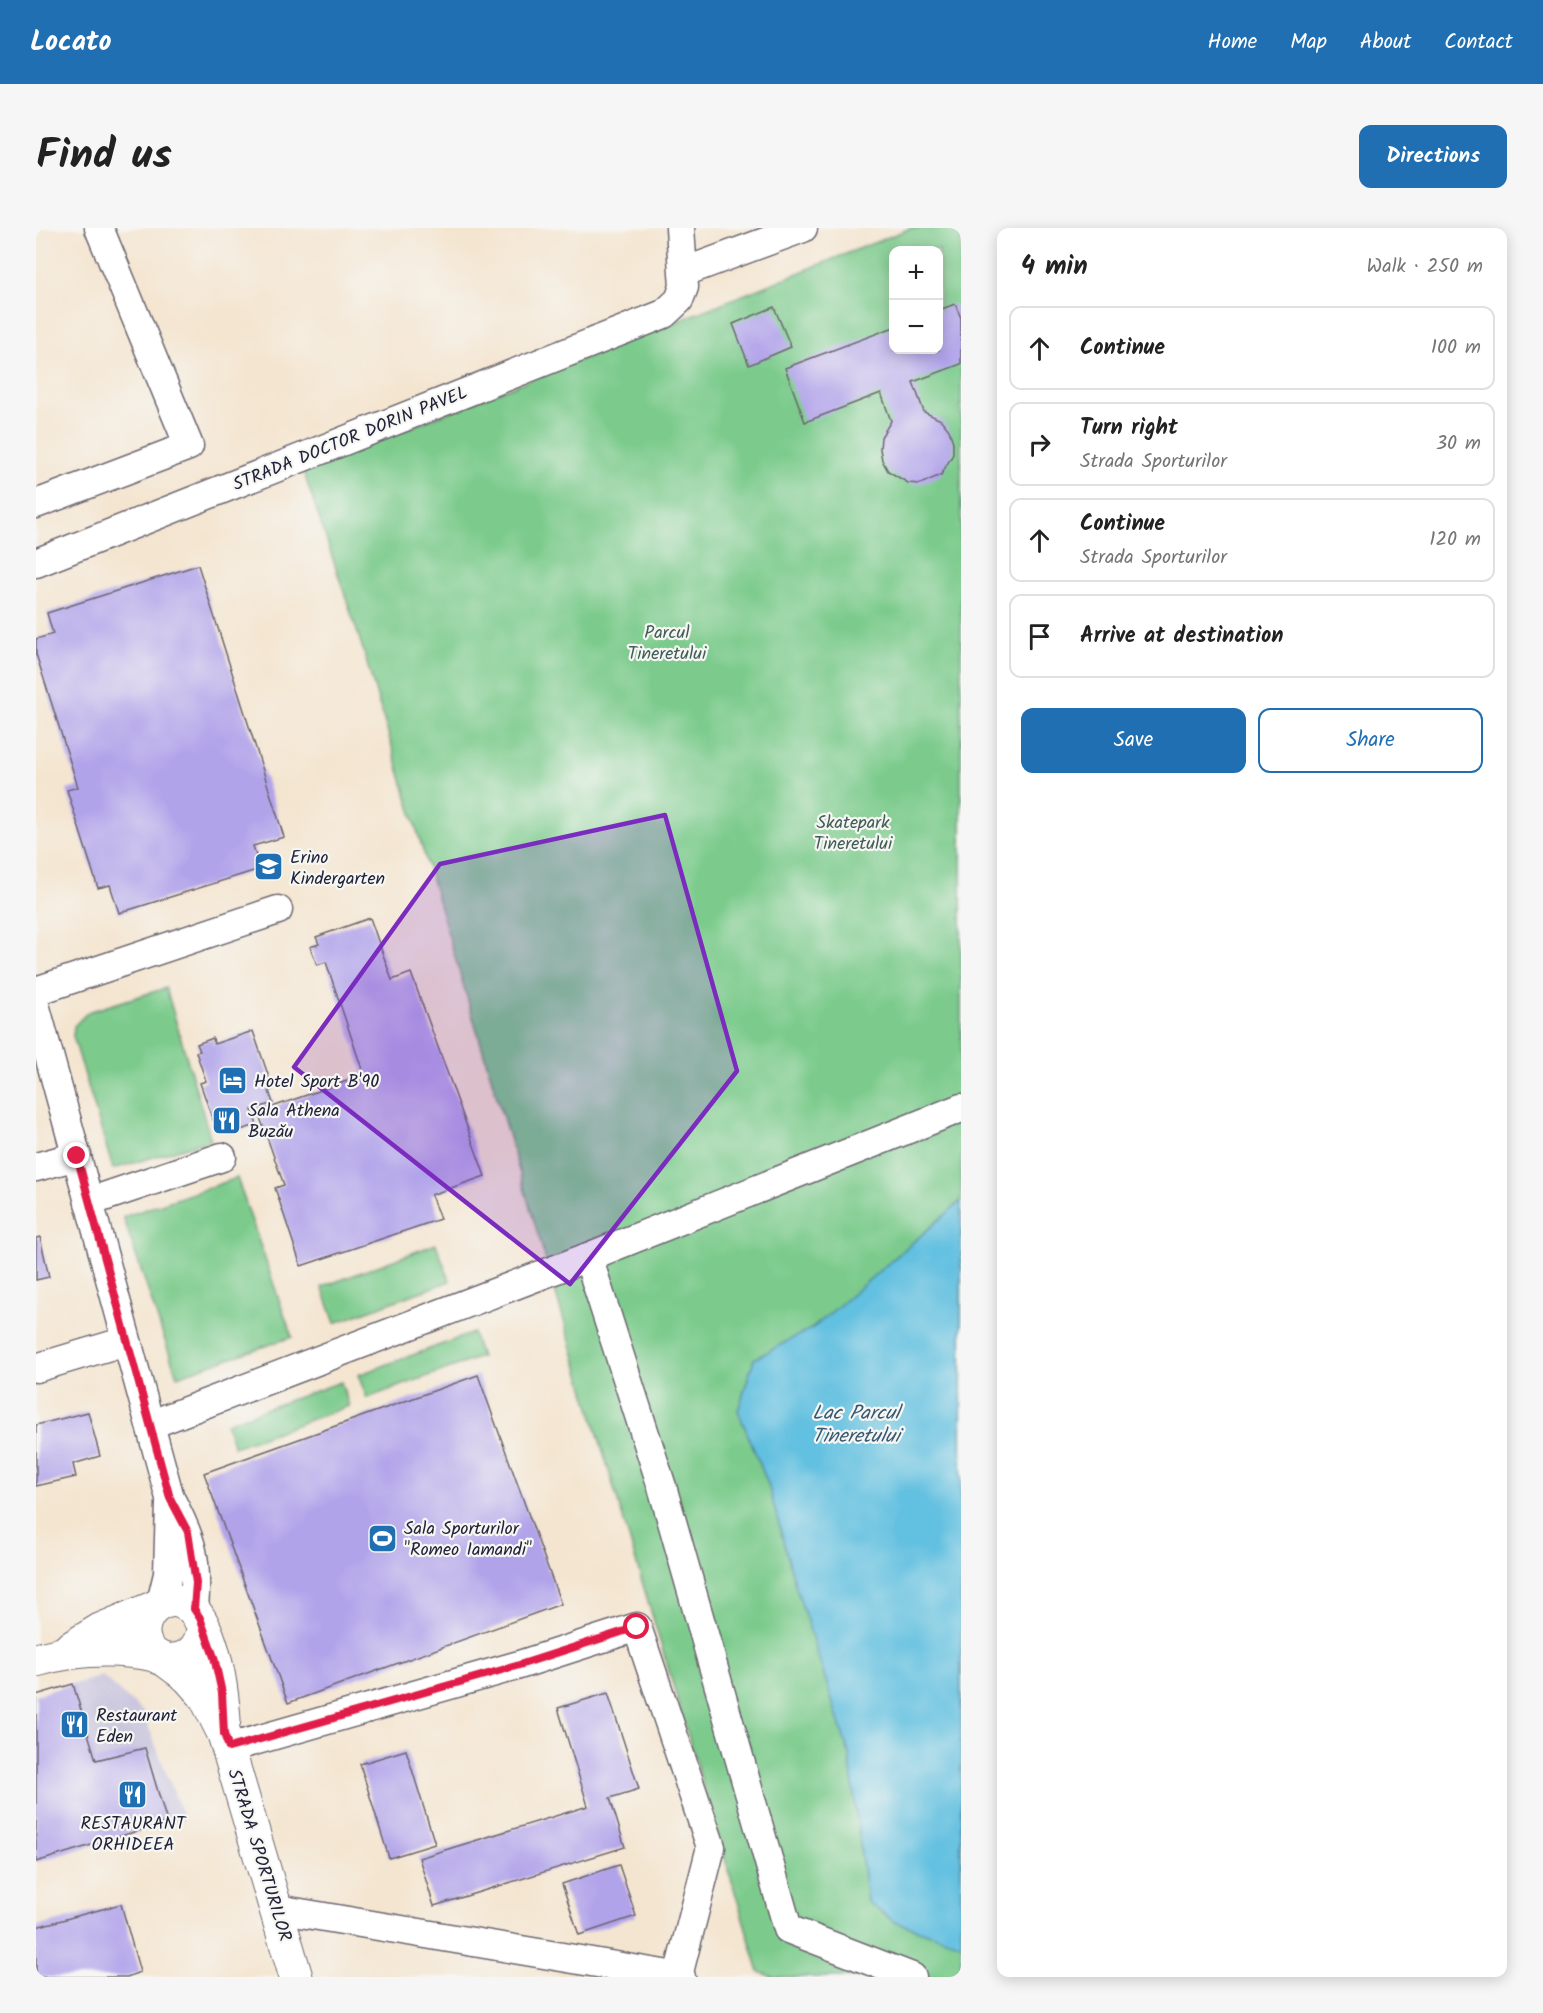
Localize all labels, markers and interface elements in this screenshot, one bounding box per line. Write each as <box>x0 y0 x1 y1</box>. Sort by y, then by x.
text: Locato <box>30 20 111 65</box>
text: Home <box>1208 26 1257 59</box>
text: Map <box>1290 26 1327 59</box>
text: About <box>1360 26 1411 59</box>
text: Contact <box>1444 26 1513 59</box>
text: Find us <box>36 123 172 190</box>
button: Directions <box>1359 125 1507 188</box>
map controls <box>889 246 943 354</box>
button: + <box>889 246 943 300</box>
text: 4 min <box>1021 246 1088 288</box>
text: Walk · 250 m <box>1367 251 1483 283</box>
button: − <box>889 300 943 354</box>
text: Continue <box>1080 331 1165 366</box>
icon: ahead <box>1023 332 1056 365</box>
text: 100 m <box>1431 332 1481 364</box>
street label: STRADA DOCTOR DORIN PAVEL <box>229 379 472 500</box>
text: Turn right <box>1080 411 1178 446</box>
icon: right <box>1023 428 1056 461</box>
text: 30 m <box>1436 428 1481 460</box>
text: Strada Sporturilor <box>1080 446 1227 478</box>
text: Continue <box>1080 507 1165 542</box>
icon: ahead <box>1023 524 1056 557</box>
text: 120 m <box>1429 524 1481 556</box>
text: Strada Sporturilor <box>1080 542 1227 574</box>
park label: Parcul Tineretului <box>628 619 707 669</box>
text: Arrive at destination <box>1080 619 1283 654</box>
icon: arrive <box>1023 620 1056 653</box>
button: Save <box>1021 708 1246 773</box>
button: Share <box>1258 708 1483 773</box>
park label: Skatepark Tineretului <box>814 809 893 859</box>
place label: Erino Kindergarten <box>290 844 385 894</box>
school or university icon: Erino Kindergarten <box>253 851 285 883</box>
hotel icon: Hotel Sport B'90 <box>217 1065 249 1097</box>
place label: Hotel Sport B'90 <box>254 1068 379 1097</box>
place label: Sala Athena Buzău <box>248 1097 340 1147</box>
restaurant icon: Sala Athena Buzău <box>211 1104 243 1136</box>
route end <box>63 1142 89 1168</box>
water label: Lac Parcul Tineretului <box>812 1398 904 1453</box>
place label: Sala Sporturilor "Romeo Iamandi" <box>404 1515 532 1565</box>
sports icon: Sala Sporturilor "Romeo Iamandi" <box>367 1522 399 1554</box>
route start <box>623 1613 649 1639</box>
place label: Restaurant Eden <box>96 1702 178 1752</box>
restaurant icon: Restaurant Eden <box>59 1709 91 1741</box>
street label: STRADA SPORTURILOR <box>219 1766 299 1945</box>
restaurant icon: RESTAURANT ORHIDEEA <box>117 1778 149 1810</box>
place label: RESTAURANT ORHIDEEA <box>80 1810 187 1860</box>

